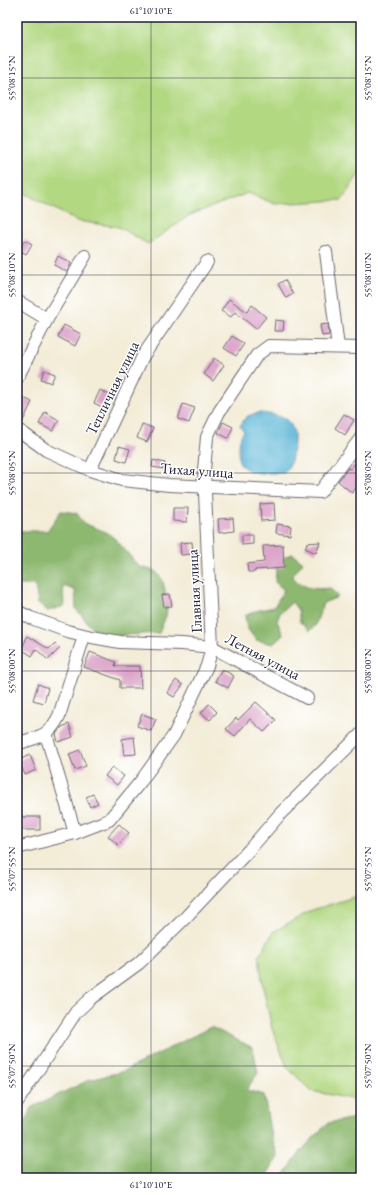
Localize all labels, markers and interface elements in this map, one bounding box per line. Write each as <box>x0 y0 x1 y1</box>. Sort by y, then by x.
text: 61°10'10"E <box>130 4 173 17</box>
text: 55°08'15"N <box>5 55 18 100</box>
text: 55°08'15"N <box>361 55 374 100</box>
text: 55°08'10"N <box>5 252 18 297</box>
text: 55°08'10"N <box>361 252 374 297</box>
street label: Тепличная улица <box>81 338 143 438</box>
text: 55°08'05"N <box>5 450 18 495</box>
text: 55°08'05"N <box>361 450 374 495</box>
street label: Тихая улица <box>160 458 234 482</box>
street label: Главная улица <box>182 549 206 633</box>
street label: Летняя улица <box>222 628 304 684</box>
text: 55°08'00"N <box>5 648 18 693</box>
text: 55°08'00"N <box>361 648 374 693</box>
text: 55°07'55"N <box>5 846 18 891</box>
text: 55°07'55"N <box>361 846 374 891</box>
text: 55°07'50"N <box>5 1043 18 1088</box>
text: 55°07'50"N <box>361 1043 374 1088</box>
text: 61°10'10"E <box>130 1178 173 1191</box>

